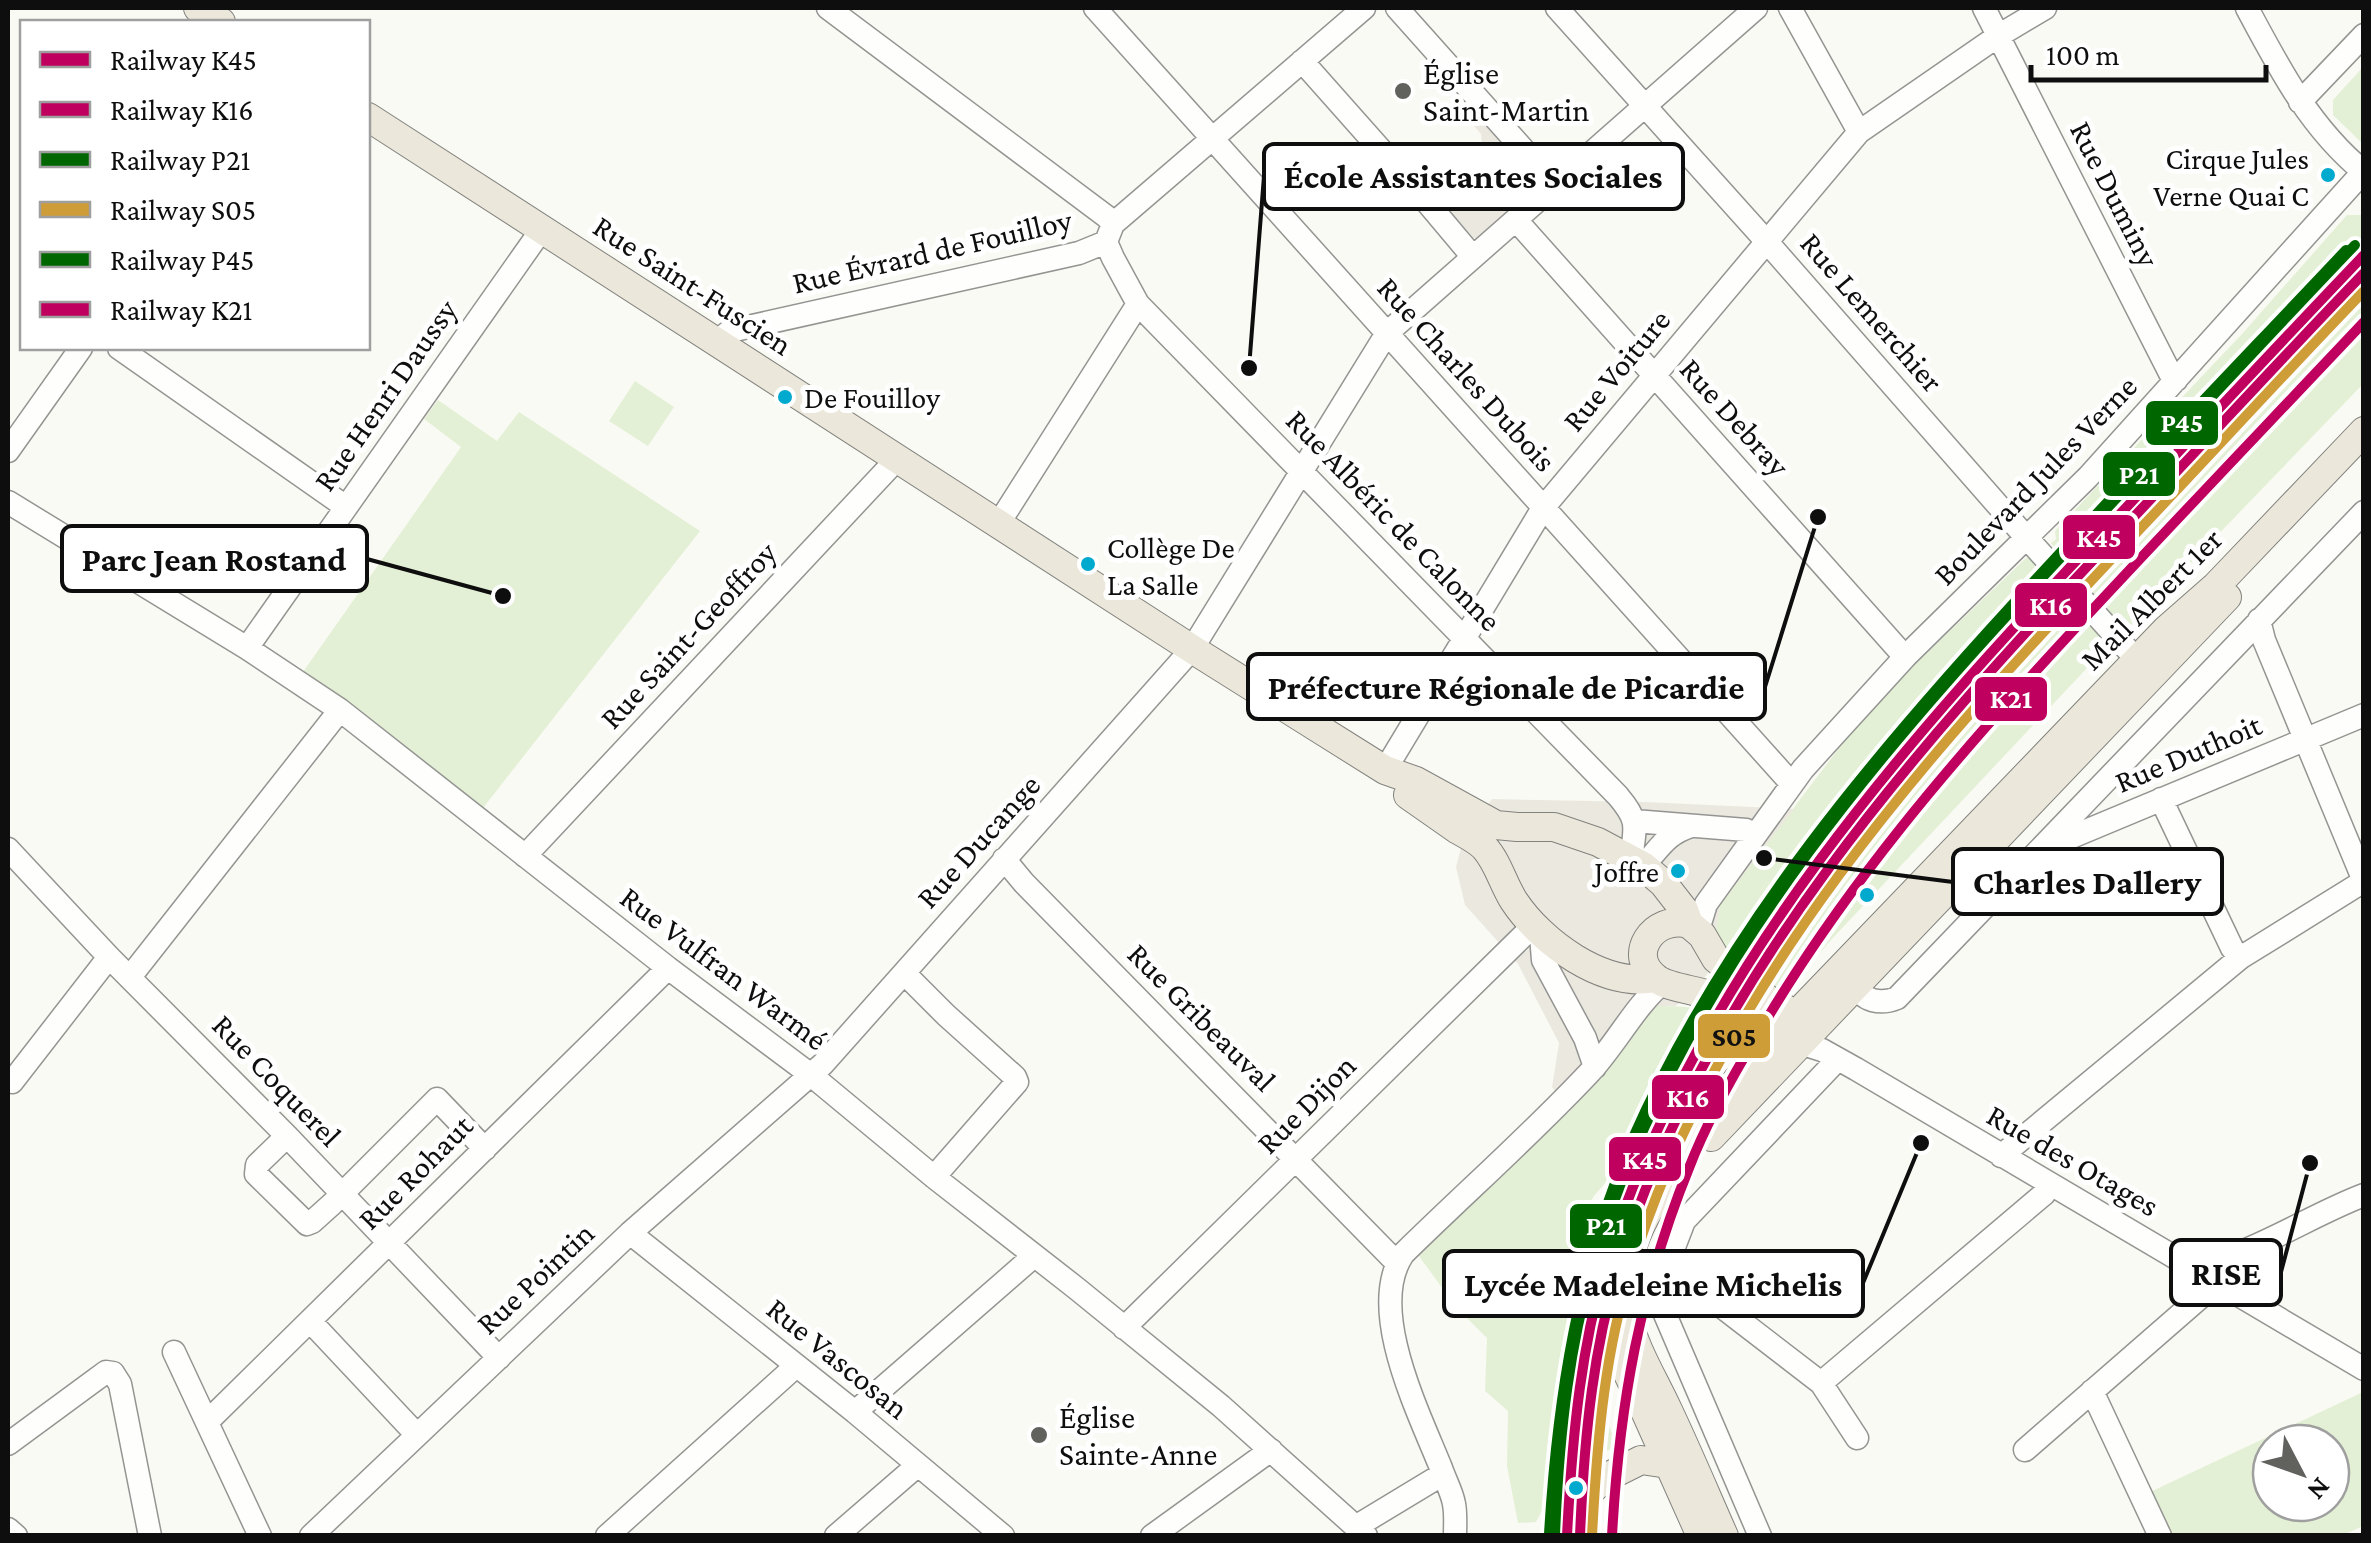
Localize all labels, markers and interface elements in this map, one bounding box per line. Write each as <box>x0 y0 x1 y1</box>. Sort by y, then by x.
legend <box>20 20 370 350</box>
scale bar <box>2031 20 2266 82</box>
text: 100 m <box>2046 38 2120 71</box>
text: Railway K45 <box>110 43 257 77</box>
place label: Église Saint-Martin <box>1423 55 1589 128</box>
marker: Église Saint-Martin <box>1392 80 1414 102</box>
text: Railway K16 <box>110 93 254 127</box>
street label: Rue Duminy <box>2063 115 2167 273</box>
place label: Cirque Jules Verne Quai C <box>2153 142 2309 212</box>
text: Railway P21 <box>110 143 250 177</box>
callout: École Assistantes Sociales <box>1264 144 1683 209</box>
text: École Assistantes Sociales <box>1284 157 1662 196</box>
marker: Cirque Jules Verne Quai C <box>2318 165 2338 185</box>
text: Railway S05 <box>110 193 256 227</box>
street label: Rue Évrard de Fouilloy <box>789 201 1075 301</box>
street label: Rue Saint-Fuscien <box>587 207 799 363</box>
street label: Rue Lemerchier <box>1793 225 1951 399</box>
text: Railway P45 <box>110 243 254 277</box>
street label: Rue Charles Dubois <box>1370 269 1564 479</box>
street label: Rue Henri Daussy <box>306 292 464 498</box>
text: Railway K21 <box>110 293 253 327</box>
street label: Rue Voiture <box>1555 302 1677 438</box>
street label: Rue Debray <box>1673 351 1797 484</box>
street label: Boulevard Jules Verne <box>1926 368 2144 592</box>
place label: De Fouilloy <box>804 381 940 415</box>
marker: De Fouilloy <box>775 387 795 407</box>
line badge: P45 <box>2144 399 2220 447</box>
street label: Rue Albéric de Calonne <box>1279 402 1509 638</box>
text: P45 <box>2161 407 2203 438</box>
line badge: P21 <box>2101 450 2177 498</box>
text: P21 <box>2119 459 2159 490</box>
line badge: K45 <box>2061 513 2137 561</box>
street label: Mail Albert 1er <box>2073 521 2229 677</box>
text: K45 <box>2076 522 2122 553</box>
callout: Parc Jean Rostand <box>62 526 367 591</box>
place label: Collège De La Salle <box>1107 531 1235 601</box>
street label: Rue Saint-Geoffroy <box>592 534 784 736</box>
text: Parc Jean Rostand <box>82 540 347 579</box>
marker: Collège De La Salle <box>1078 554 1098 574</box>
line badge: K16 <box>2013 581 2089 629</box>
text: K16 <box>2029 590 2073 621</box>
callout: Préfecture Régionale de Picardie <box>1248 654 1765 719</box>
text: Préfecture Régionale de Picardie <box>1268 668 1744 707</box>
line badge: K21 <box>1973 675 2049 723</box>
text: K21 <box>1990 683 2032 714</box>
street label: Rue Duthoit <box>2109 706 2267 800</box>
street label: Rue Ducange <box>909 767 1047 915</box>
callout: Charles Dallery <box>1953 849 2222 914</box>
place label: Joffre <box>1591 855 1659 888</box>
marker: Joffre <box>1668 861 1688 881</box>
text: Charles Dallery <box>1973 863 2202 902</box>
street label: Rue Vulfran Warmé <box>613 879 835 1057</box>
unlabelled marker <box>1857 885 1877 905</box>
street label: Rue Gribeauval <box>1121 936 1283 1098</box>
street label: Rue Coquerel <box>205 1007 349 1153</box>
line badge: S05 <box>1696 1012 1772 1060</box>
text: S05 <box>1712 1021 1756 1052</box>
street label: Rue Dijon <box>1249 1047 1363 1161</box>
line badge: K16 <box>1650 1073 1726 1121</box>
text: K16 <box>1666 1082 1710 1113</box>
street label: Rue des Otages <box>1981 1096 2165 1224</box>
street label: Rue Rohaut <box>350 1107 480 1237</box>
line badge: K45 <box>1607 1135 1683 1183</box>
text: K45 <box>1622 1144 1668 1175</box>
line badge: P21 <box>1568 1202 1644 1250</box>
text: P21 <box>1586 1210 1626 1241</box>
street label: Rue Pointin <box>469 1215 601 1341</box>
callout: RISE <box>2171 1240 2281 1305</box>
callout: Lycée Madeleine Michelis <box>1444 1251 1863 1316</box>
text: RISE <box>2191 1254 2261 1293</box>
text: Lycée Madeleine Michelis <box>1464 1265 1842 1304</box>
street label: Rue Vascosan <box>760 1290 916 1426</box>
place label: Église Sainte-Anne <box>1059 1399 1217 1472</box>
north arrow <box>2251 1423 2351 1523</box>
marker: Église Sainte-Anne <box>1028 1424 1050 1446</box>
text: N <box>2302 1472 2337 1506</box>
unlabelled marker <box>1566 1478 1586 1498</box>

